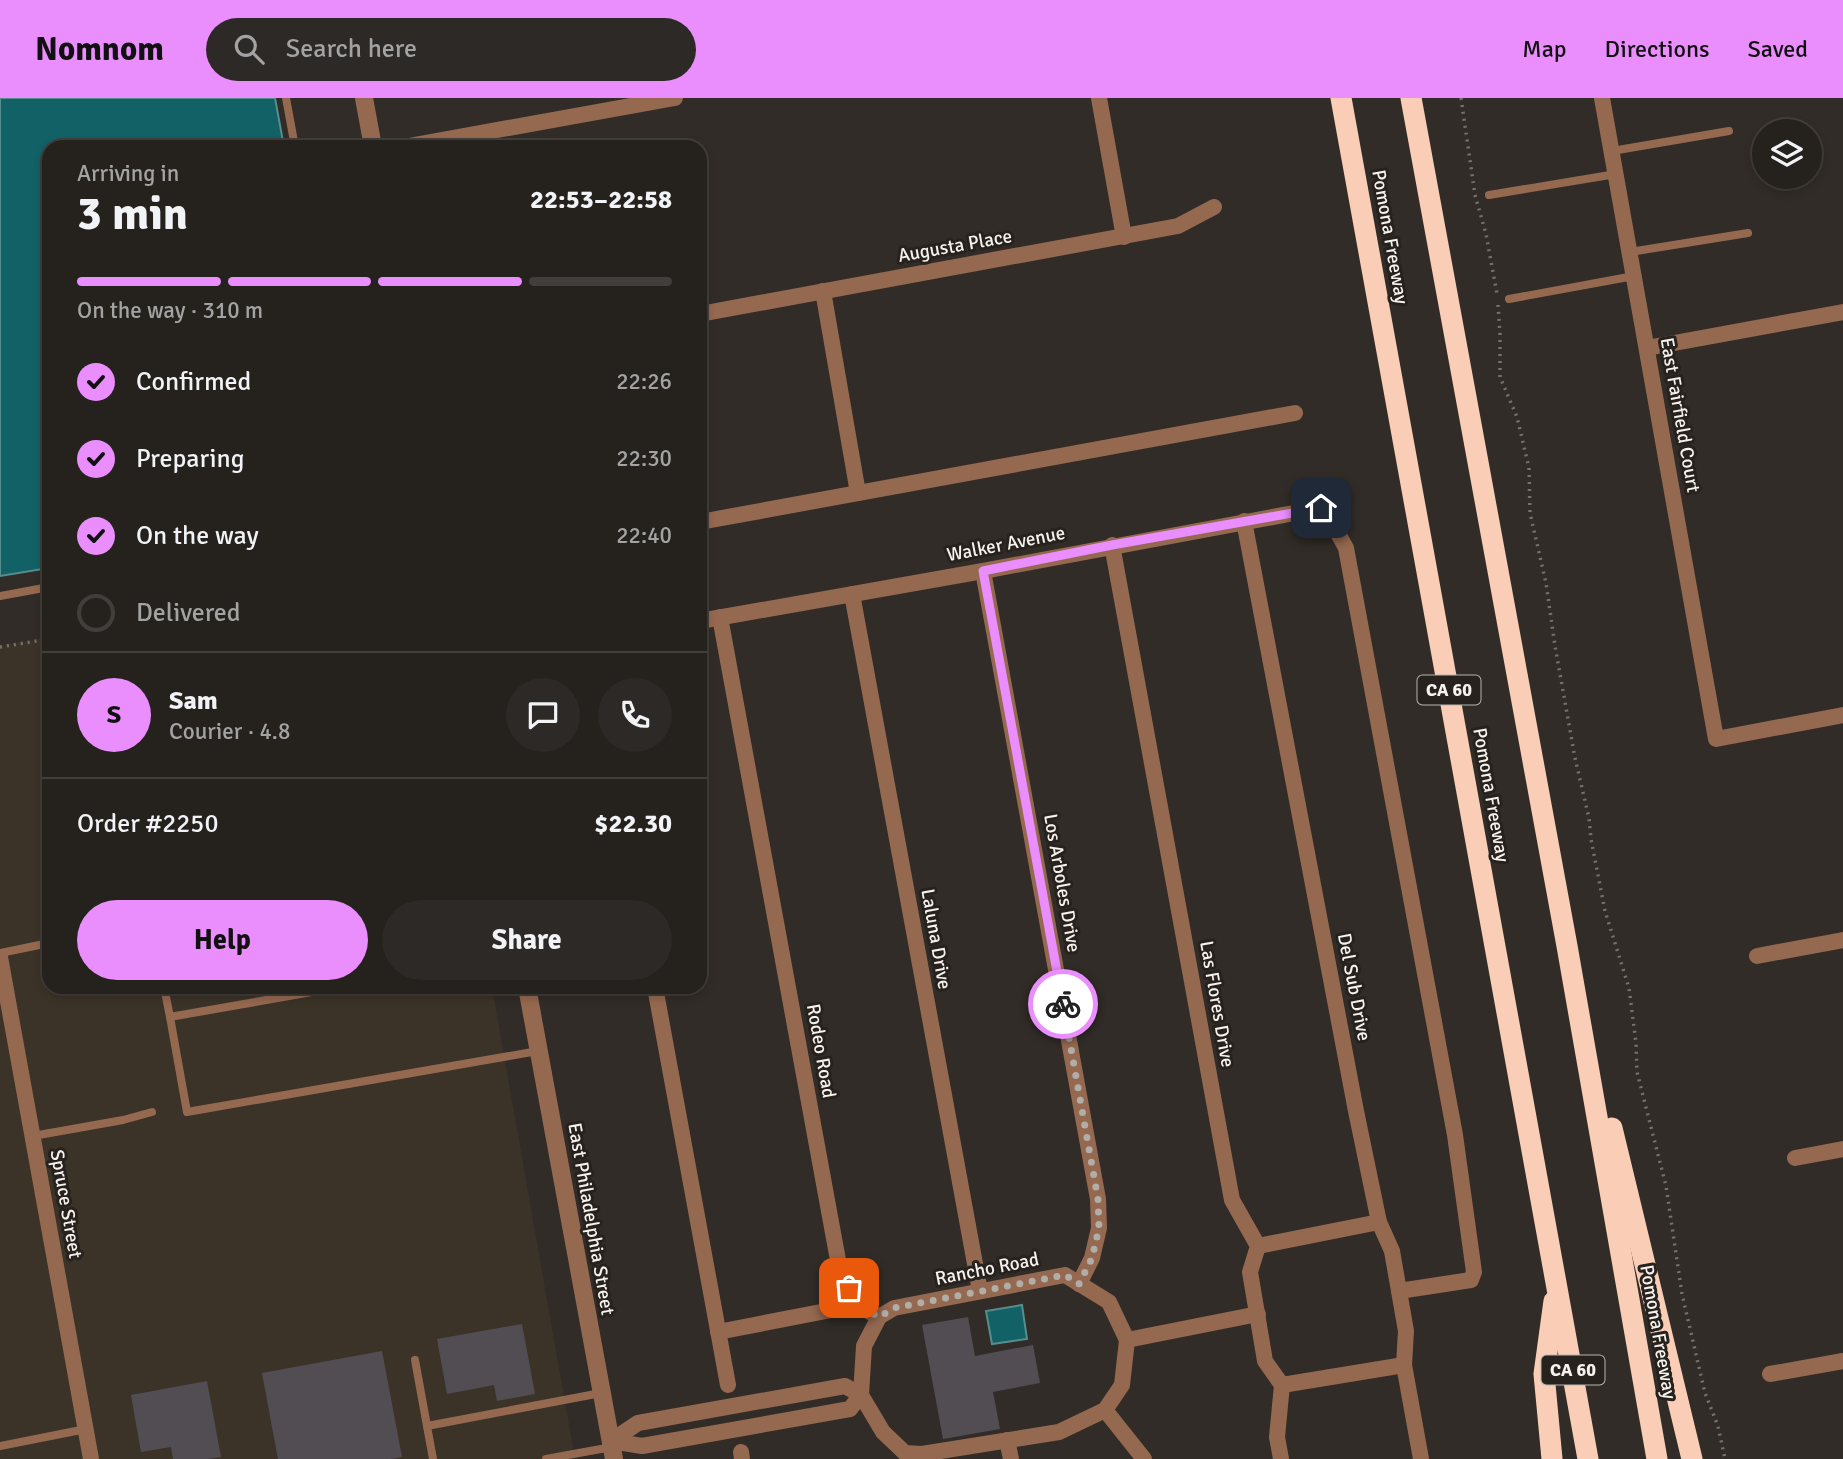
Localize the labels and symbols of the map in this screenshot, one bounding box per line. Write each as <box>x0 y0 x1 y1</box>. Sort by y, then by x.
street label: Pomona Freeway <box>1366 168 1414 306</box>
street label: Augusta Place <box>896 224 1014 268</box>
street label: East Fairfield Court <box>1655 336 1706 495</box>
pin <box>1291 478 1351 538</box>
street label: Walker Avenue <box>945 521 1067 567</box>
road number: CA 60 <box>1418 676 1480 704</box>
street label: Pomona Freeway <box>1467 726 1515 864</box>
street label: Los Arboles Drive <box>1038 812 1086 954</box>
street label: Laluna Drive <box>915 887 957 991</box>
street label: Del Sub Drive <box>1332 931 1376 1043</box>
street label: Las Flores Drive <box>1194 939 1240 1069</box>
courier <box>1028 969 1098 1039</box>
street label: Rodeo Road <box>801 1002 841 1100</box>
street label: East Philadelphia Street <box>562 1121 620 1317</box>
street label: Spruce Street <box>45 1148 87 1261</box>
street label: Rancho Road <box>933 1247 1041 1291</box>
pin <box>819 1258 879 1318</box>
street label: Pomona Freeway <box>1634 1263 1682 1401</box>
road number: CA 60 <box>1542 1356 1604 1385</box>

